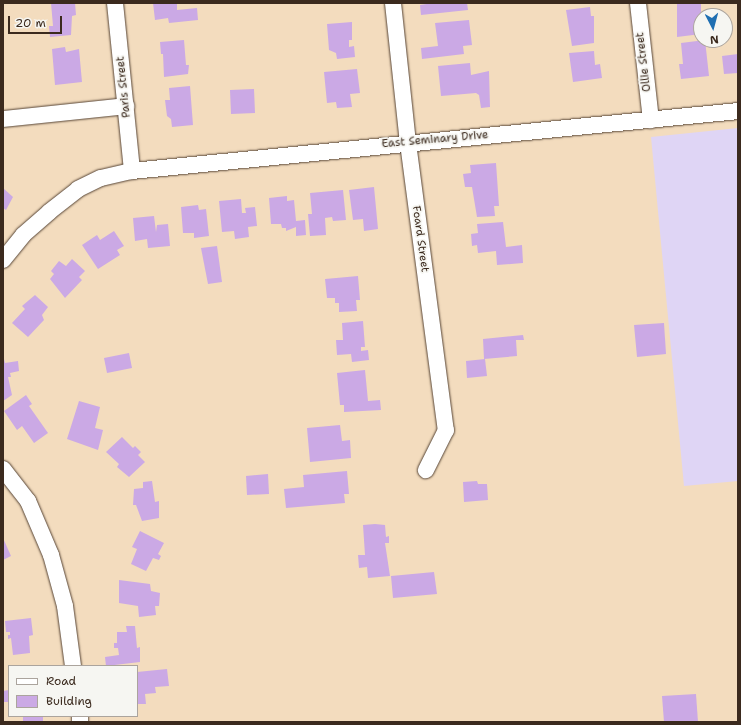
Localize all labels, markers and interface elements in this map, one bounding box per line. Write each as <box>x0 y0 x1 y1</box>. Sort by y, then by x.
scale bar <box>10 8 64 34</box>
north arrow <box>693 8 733 48</box>
text: 20 m <box>15 15 46 31</box>
street label: Ollie Street <box>634 32 654 92</box>
text: N <box>709 32 719 47</box>
street label: Paris Street <box>114 56 134 118</box>
street label: East Seminary Drive <box>381 129 489 151</box>
street label: Foard Street <box>409 205 431 273</box>
legend <box>8 665 138 717</box>
text: Road <box>46 673 76 689</box>
text: Building <box>46 693 92 709</box>

